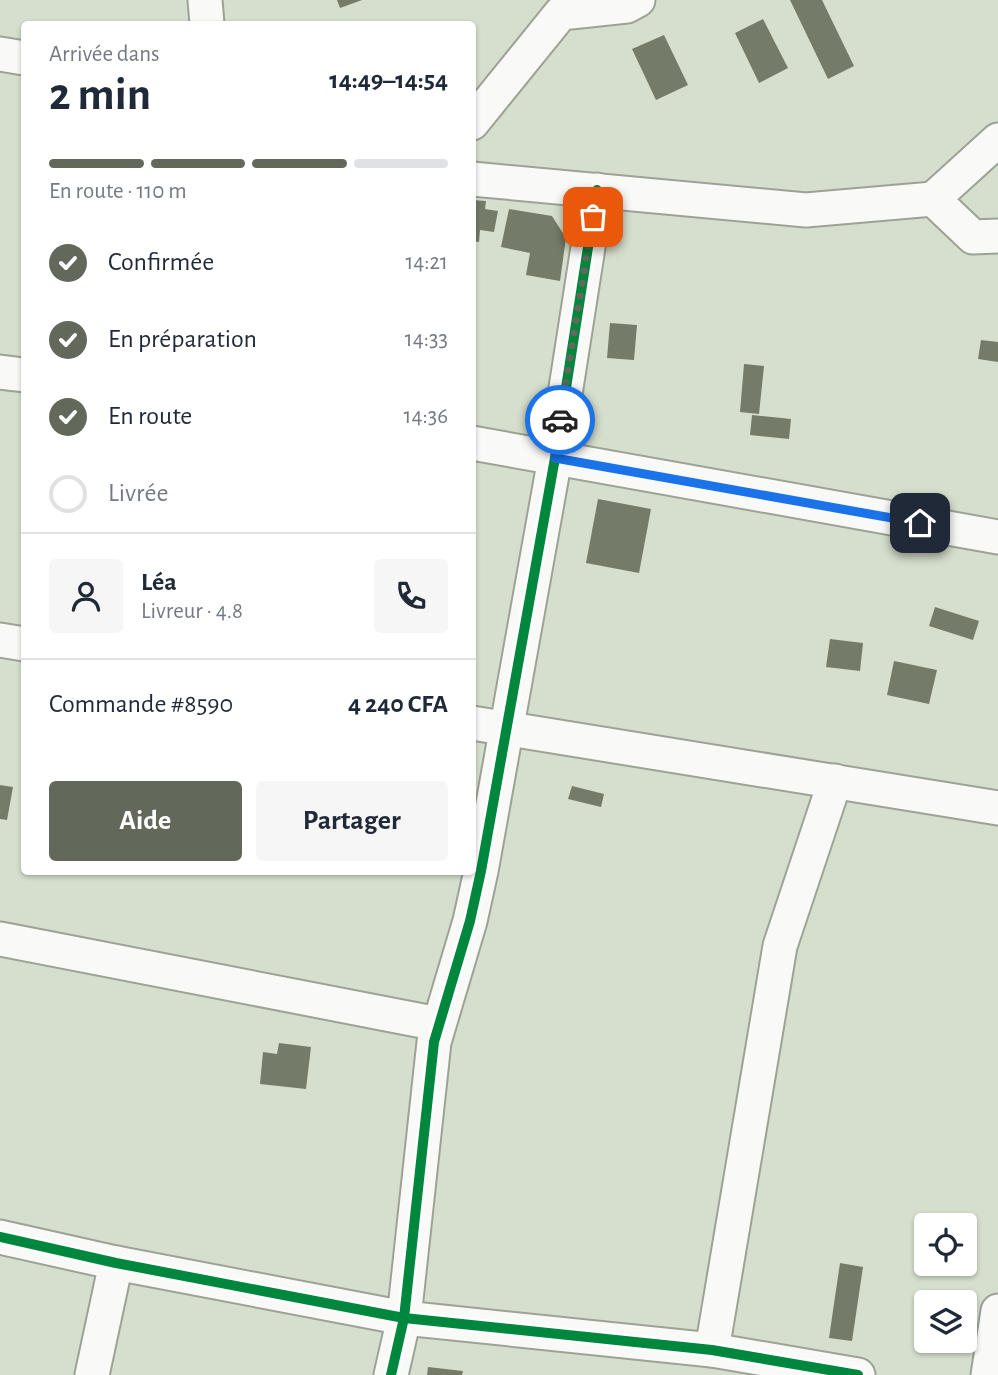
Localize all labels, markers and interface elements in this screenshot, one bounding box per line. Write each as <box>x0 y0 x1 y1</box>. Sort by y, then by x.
text: Arrivée dans <box>49 43 160 66</box>
text: 14:49–14:54 <box>329 67 448 93</box>
text: 2 min <box>49 72 151 118</box>
text: En route · 110 m <box>49 180 187 203</box>
pin <box>563 187 623 247</box>
icon: bag <box>574 198 612 236</box>
icon: check <box>49 244 87 282</box>
text: Confirmée <box>108 249 214 275</box>
text: 14:21 <box>405 251 448 274</box>
icon: check <box>49 321 87 359</box>
text: En préparation <box>108 326 257 352</box>
text: 14:33 <box>405 328 448 351</box>
courier <box>525 385 595 455</box>
icon: check <box>49 398 87 436</box>
icon: car <box>541 401 579 439</box>
text: En route <box>108 403 192 429</box>
text: 14:36 <box>403 405 448 428</box>
text: Livrée <box>108 480 168 506</box>
pin <box>890 493 950 553</box>
icon: home <box>901 504 939 542</box>
button: person <box>49 559 123 633</box>
button: phone <box>374 559 448 633</box>
text: Léa <box>141 569 177 595</box>
text: Livreur · 4.8 <box>141 600 243 623</box>
text: Commande #8590 <box>49 691 233 717</box>
text: 4 240 CFA <box>348 691 448 717</box>
button: Aide <box>49 781 242 861</box>
button: Partager <box>256 781 448 861</box>
map controls <box>914 1213 977 1353</box>
button: locate <box>914 1213 977 1276</box>
button: layers <box>914 1290 977 1353</box>

